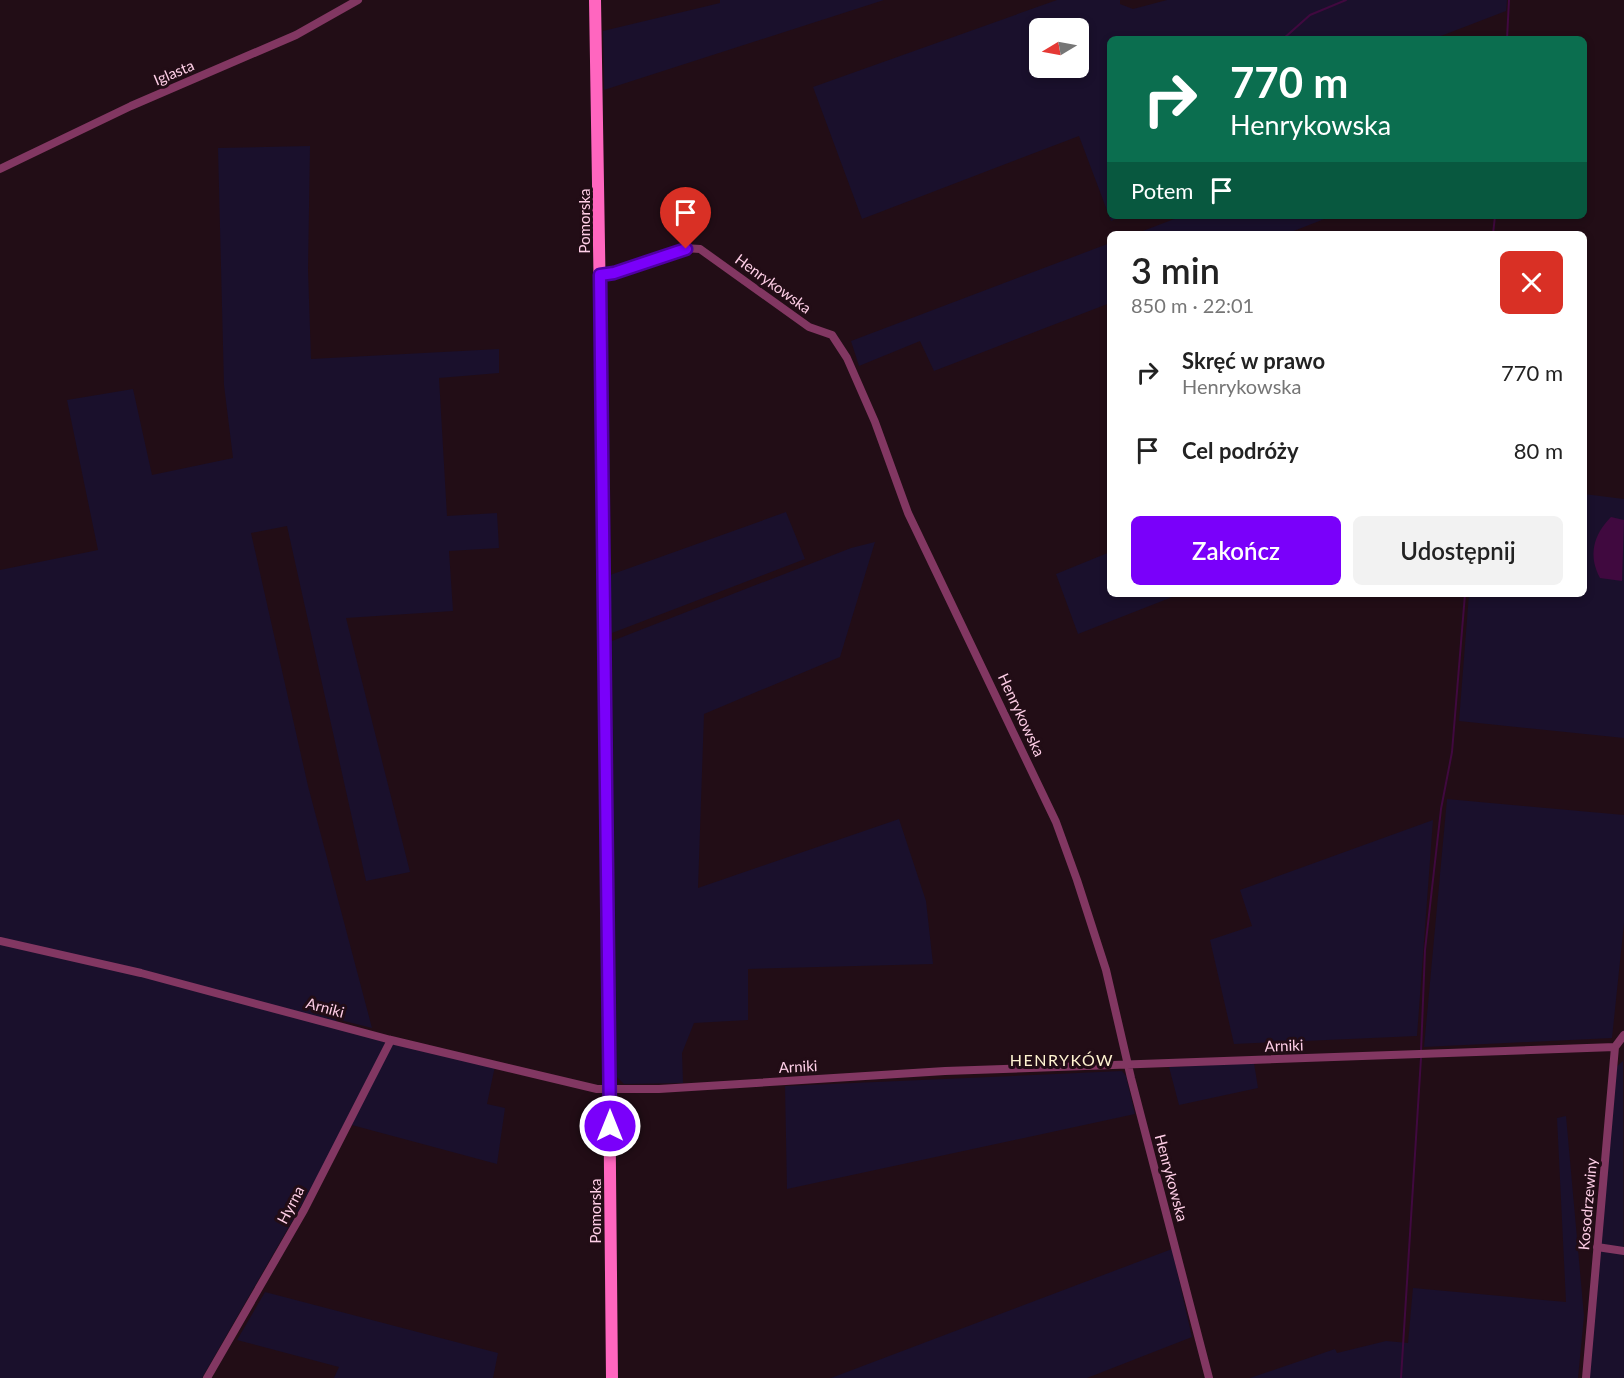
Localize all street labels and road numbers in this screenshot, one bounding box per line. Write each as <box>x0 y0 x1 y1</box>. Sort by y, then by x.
street label: Iglasta <box>151 56 196 89</box>
street label: Pomorska <box>575 189 593 253</box>
street label: Henrykowska <box>732 250 815 317</box>
street label: Henrykowska <box>995 670 1049 759</box>
street label: Arniki <box>304 993 346 1021</box>
street label: Arniki <box>1264 1035 1304 1055</box>
street label: Arniki <box>778 1056 818 1076</box>
street label: Henrykowska <box>1152 1132 1192 1223</box>
street label: Kosodrzewiny <box>1574 1157 1600 1251</box>
street label: Pomorska <box>586 1179 604 1243</box>
street label: Hyrna <box>273 1183 308 1227</box>

